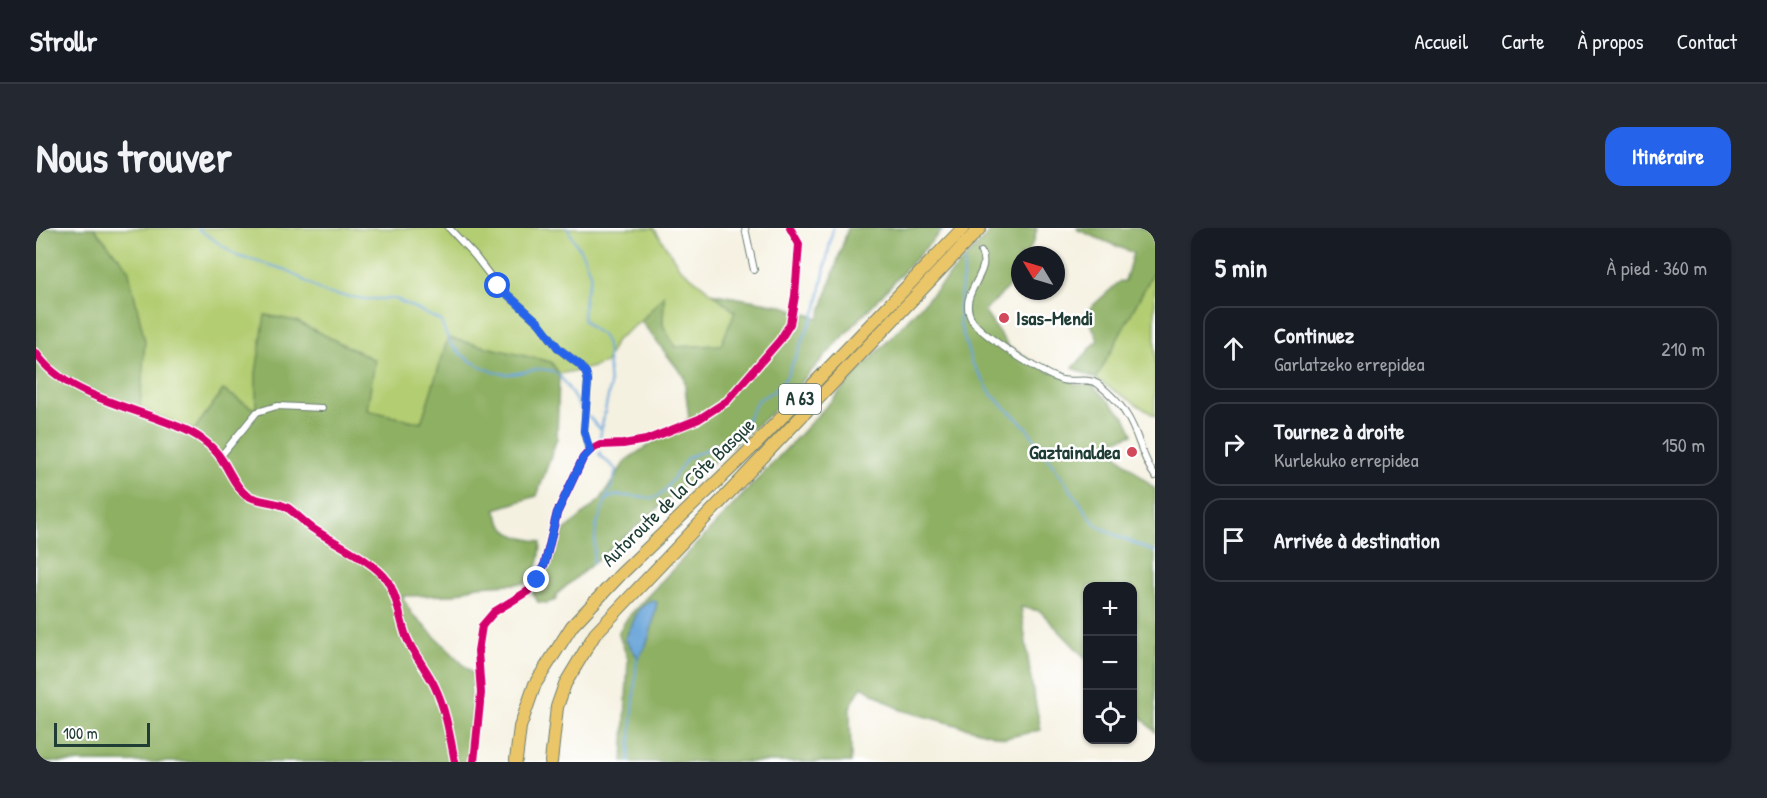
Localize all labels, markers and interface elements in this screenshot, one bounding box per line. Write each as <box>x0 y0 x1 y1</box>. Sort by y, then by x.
text: Strollr <box>30 22 97 60</box>
text: Accueil <box>1415 27 1468 56</box>
text: Carte <box>1501 27 1545 56</box>
text: À propos <box>1578 27 1644 56</box>
text: Contact <box>1677 27 1737 56</box>
button: Itinéraire <box>1605 127 1731 186</box>
text: Nous trouver <box>36 128 232 185</box>
north arrow <box>1011 246 1065 300</box>
text: 5 min <box>1215 250 1267 285</box>
text: À pied · 360 m <box>1607 254 1707 281</box>
route start <box>484 272 510 298</box>
place label: Isas-Mendi <box>1016 304 1093 331</box>
marker: Isas-Mendi <box>997 311 1011 325</box>
text: Continuez <box>1274 320 1354 350</box>
icon: ahead <box>1217 332 1250 365</box>
text: 210 m <box>1661 335 1705 362</box>
text: Garlatzeko errepidea <box>1274 350 1425 377</box>
road number: A 63 <box>779 384 821 414</box>
street label: Autoroute de la Côte Basque <box>595 411 760 572</box>
text: Tournez à droite <box>1274 416 1404 446</box>
icon: right <box>1217 428 1250 461</box>
text: 150 m <box>1662 431 1705 458</box>
place label: Gaztainaldea <box>1029 438 1120 465</box>
marker: Gaztainaldea <box>1125 445 1139 459</box>
text: Kurlekuko errepidea <box>1274 446 1419 473</box>
icon: arrive <box>1217 524 1250 557</box>
text: Arrivée à destination <box>1274 525 1440 555</box>
route end <box>523 566 549 592</box>
map controls <box>1083 582 1137 744</box>
button: + <box>1083 582 1137 636</box>
button: − <box>1083 636 1137 690</box>
button: locate <box>1083 690 1137 744</box>
scale bar <box>54 720 150 748</box>
text: 100 m <box>63 722 98 744</box>

